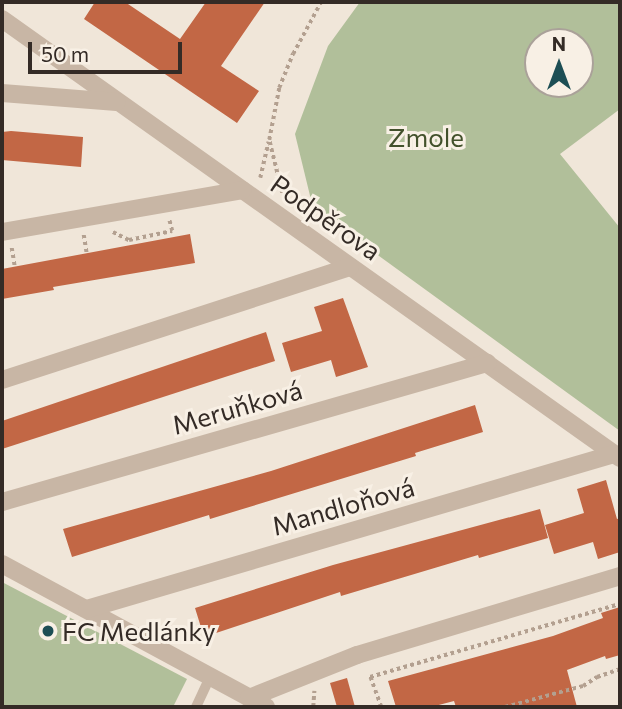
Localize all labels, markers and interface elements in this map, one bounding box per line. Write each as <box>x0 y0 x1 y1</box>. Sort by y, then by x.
scale bar <box>32 28 186 72</box>
north arrow <box>524 28 594 98</box>
text: N <box>552 32 566 55</box>
text: 50 m <box>41 41 89 66</box>
park label: Zmole <box>388 121 464 153</box>
street label: Podpěrova <box>265 168 387 266</box>
street label: Meruňková <box>169 374 305 440</box>
street label: Mandloňová <box>268 471 418 541</box>
place label: FC Medlánky <box>62 615 216 647</box>
marker: FC Medlánky <box>40 623 56 639</box>

